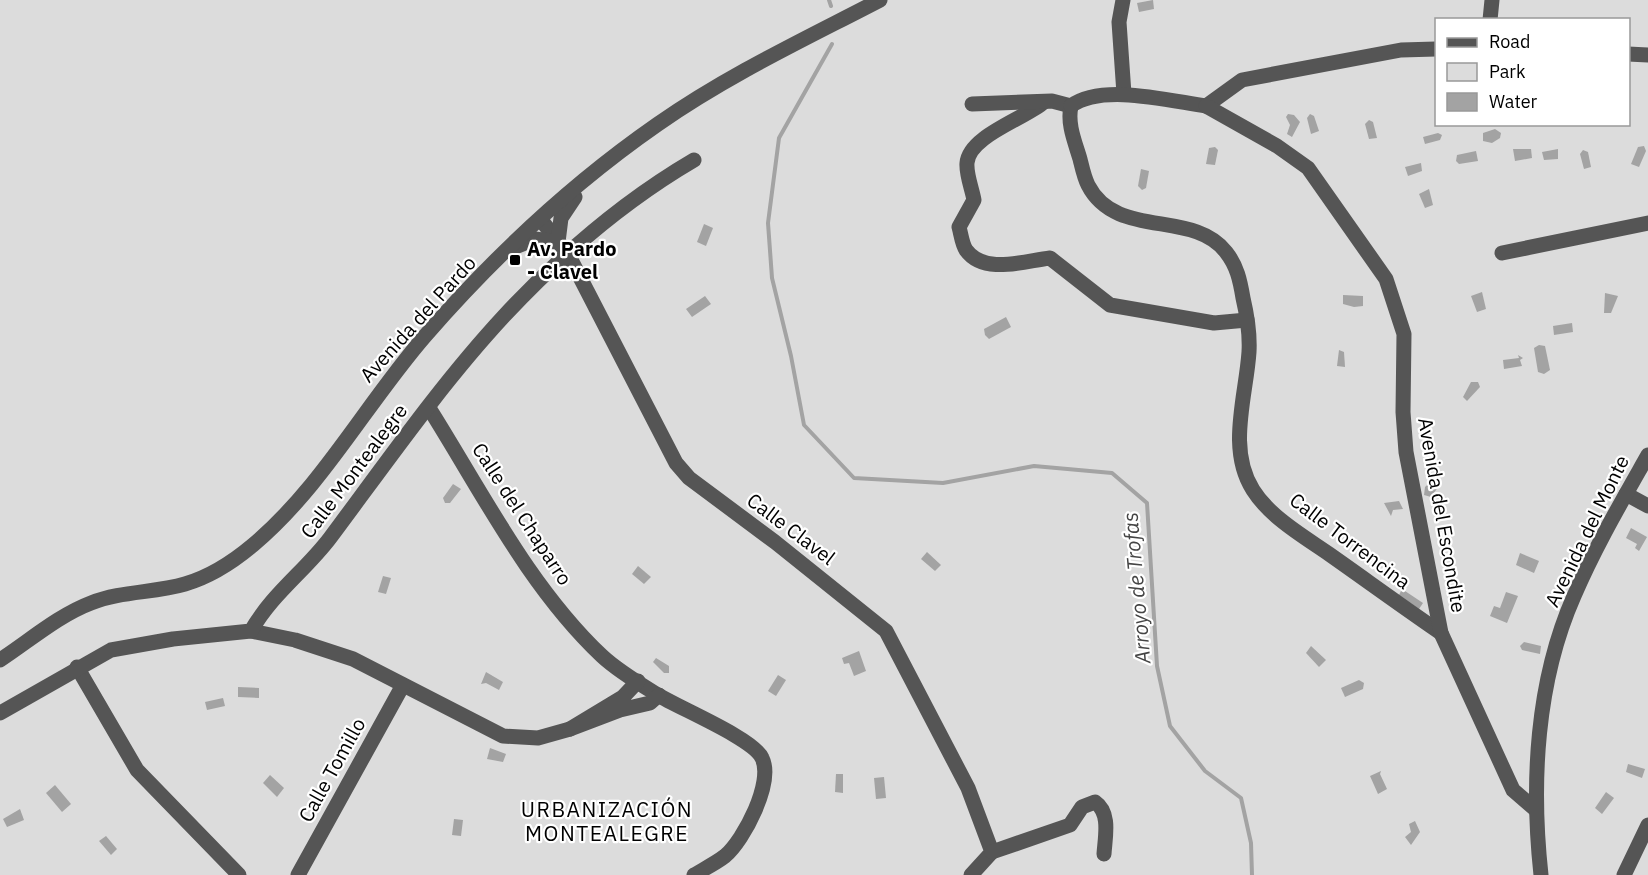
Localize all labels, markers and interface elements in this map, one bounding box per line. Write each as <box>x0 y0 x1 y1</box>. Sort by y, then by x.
legend <box>1435 18 1630 126</box>
text: Road <box>1489 30 1530 53</box>
text: Park <box>1489 60 1526 83</box>
text: Water <box>1489 90 1538 113</box>
place label: Av. Pardo - Clavel <box>527 235 616 285</box>
street label: Avenida del Pardo <box>353 250 482 388</box>
marker: Av. Pardo - Clavel <box>508 253 522 267</box>
street label: Calle Montealegre <box>294 398 413 544</box>
street label: Avenida del Escondite <box>1412 415 1473 615</box>
street label: Calle del Chaparro <box>466 437 579 590</box>
street label: Avenida del Monte <box>1538 450 1635 611</box>
street label: Calle Torrencina <box>1284 486 1417 595</box>
street label: Calle Clavel <box>742 487 841 571</box>
water label: Arroyo de Trofas <box>1115 511 1157 666</box>
street label: Calle Tomillo <box>292 713 371 827</box>
district label: URBANIZACIÓN MONTEALEGRE <box>521 795 693 847</box>

